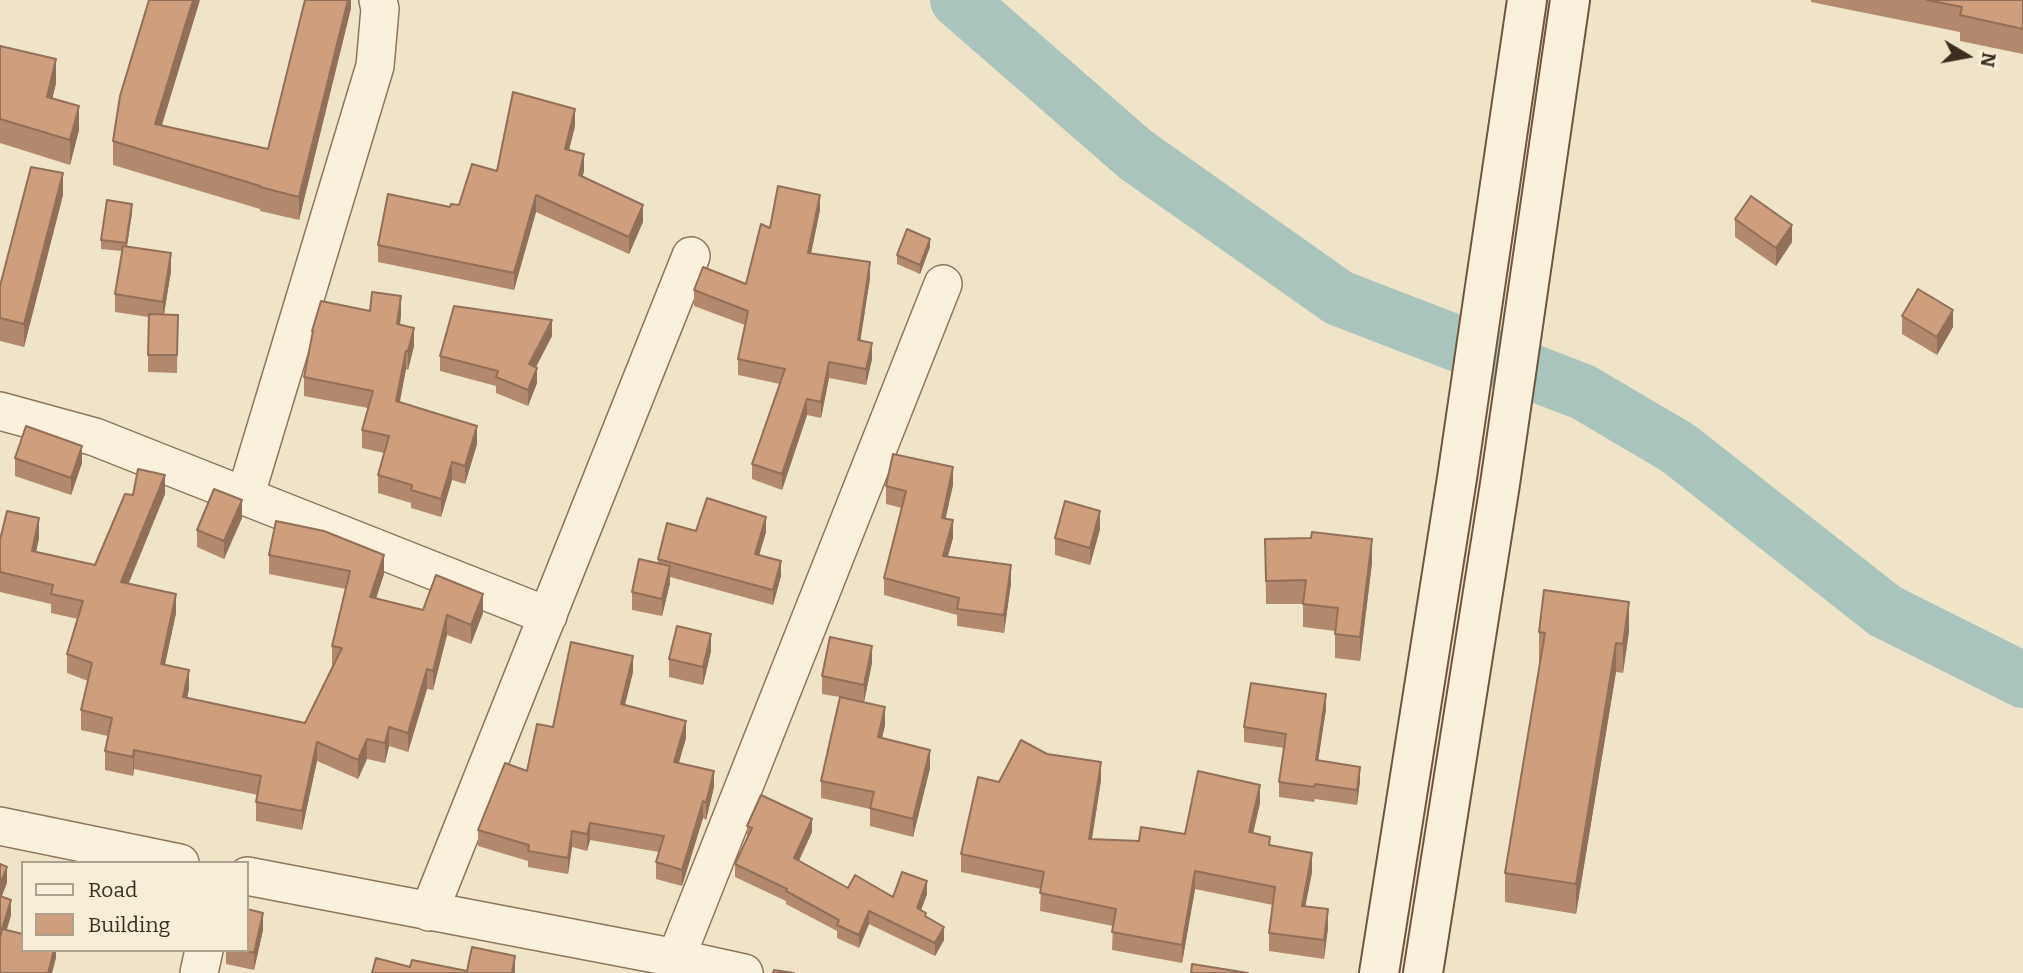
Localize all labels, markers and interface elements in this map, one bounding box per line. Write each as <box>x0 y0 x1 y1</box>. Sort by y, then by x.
north arrow <box>1932 21 2002 91</box>
text: N <box>1976 51 2001 69</box>
legend <box>21 861 248 952</box>
text: Road <box>88 877 137 903</box>
text: Building <box>88 912 170 938</box>

